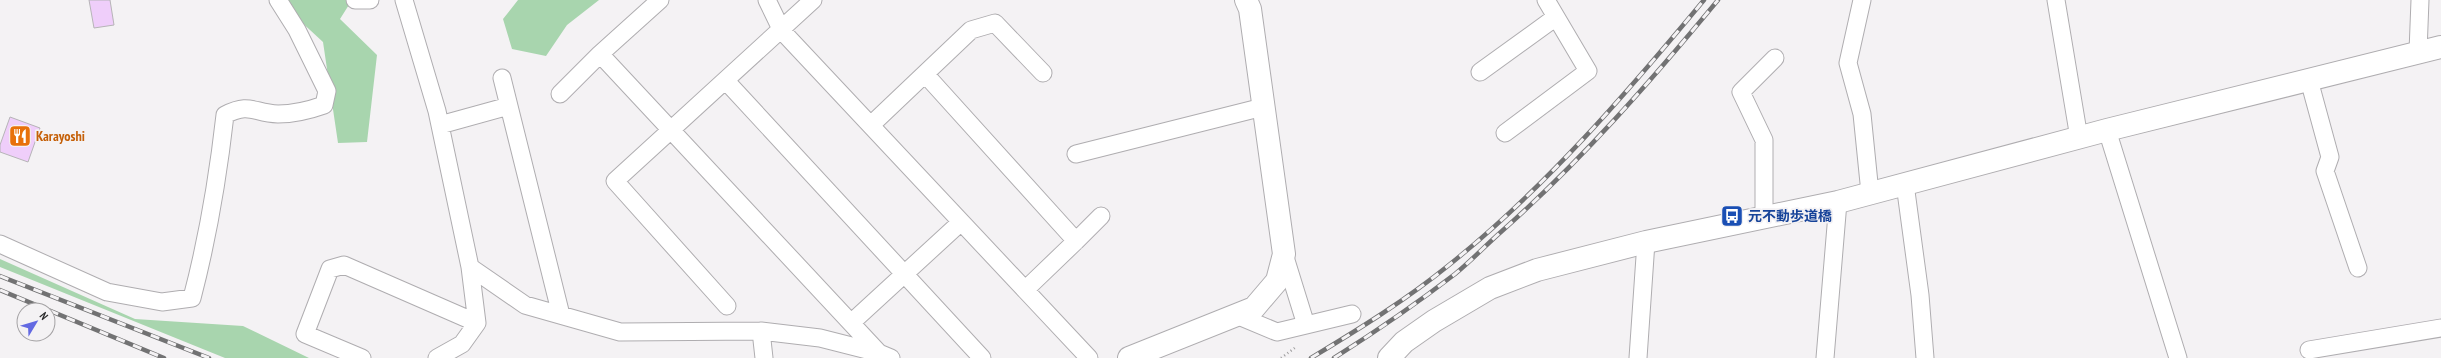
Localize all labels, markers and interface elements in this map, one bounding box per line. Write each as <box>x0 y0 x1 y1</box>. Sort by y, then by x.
restaurant icon: Karayoshi <box>7 123 33 149</box>
place label: Karayoshi <box>36 127 85 145</box>
bus stop icon: 元不動歩道橋 <box>1719 203 1745 229</box>
place label: 元不動歩道橋 <box>1748 207 1832 225</box>
north arrow <box>16 302 56 342</box>
text: N <box>37 309 51 323</box>

